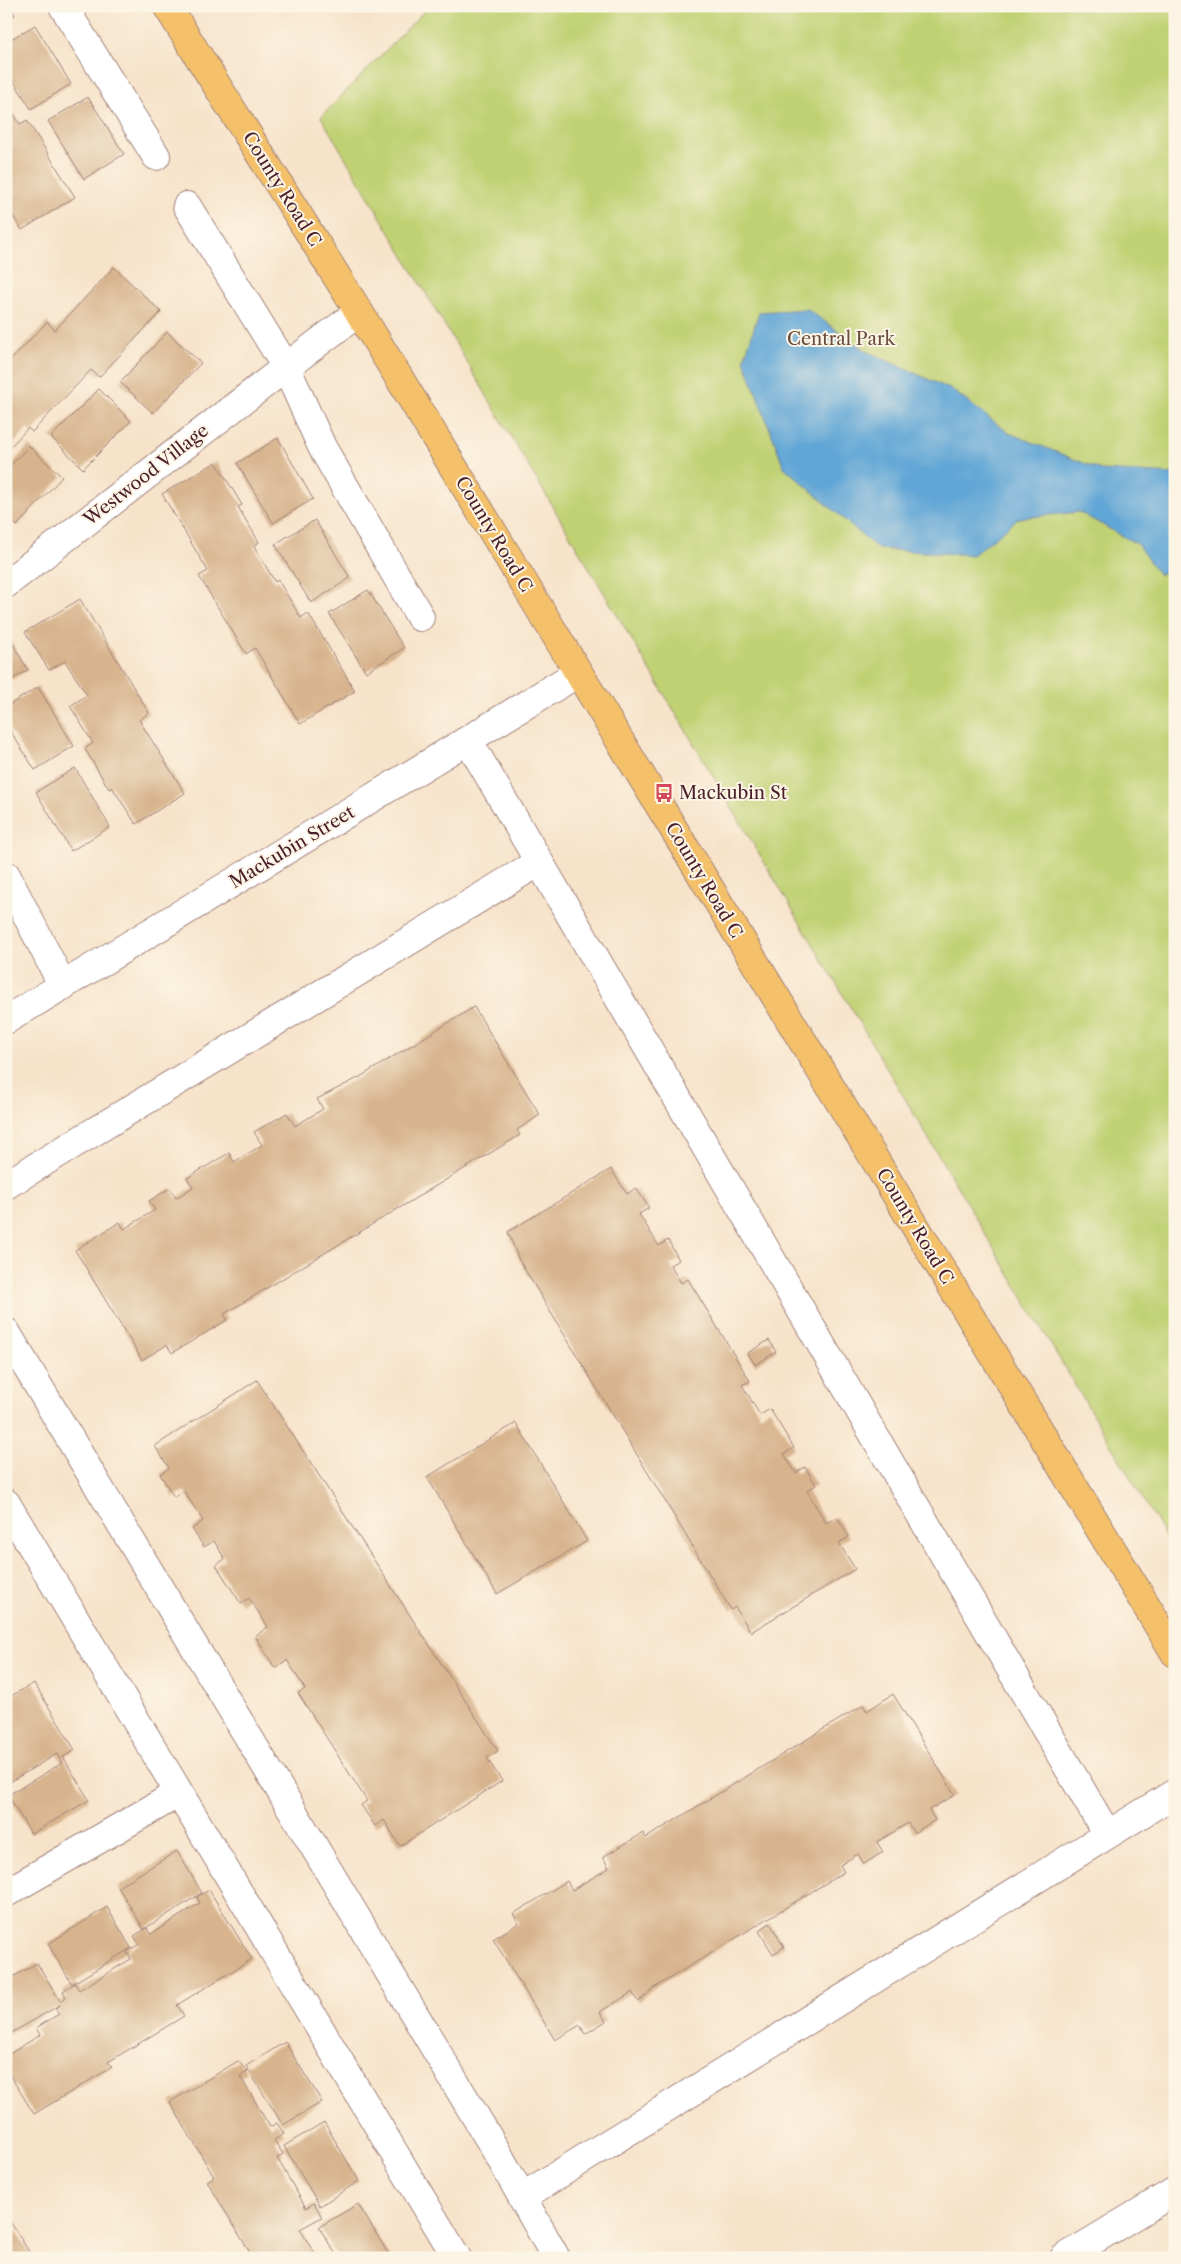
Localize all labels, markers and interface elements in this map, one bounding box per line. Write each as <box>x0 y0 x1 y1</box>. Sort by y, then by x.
street label: County Road C <box>238 128 326 250</box>
park label: Central Park <box>787 328 897 350</box>
street label: Westwood Village <box>79 420 213 531</box>
street label: County Road C <box>451 472 537 596</box>
bus stop icon: Mackubin St <box>653 782 675 804</box>
place label: Mackubin St <box>679 782 788 804</box>
street label: Mackubin Street <box>226 801 359 893</box>
street label: County Road C <box>661 818 747 942</box>
street label: County Road C <box>872 1164 958 1288</box>

